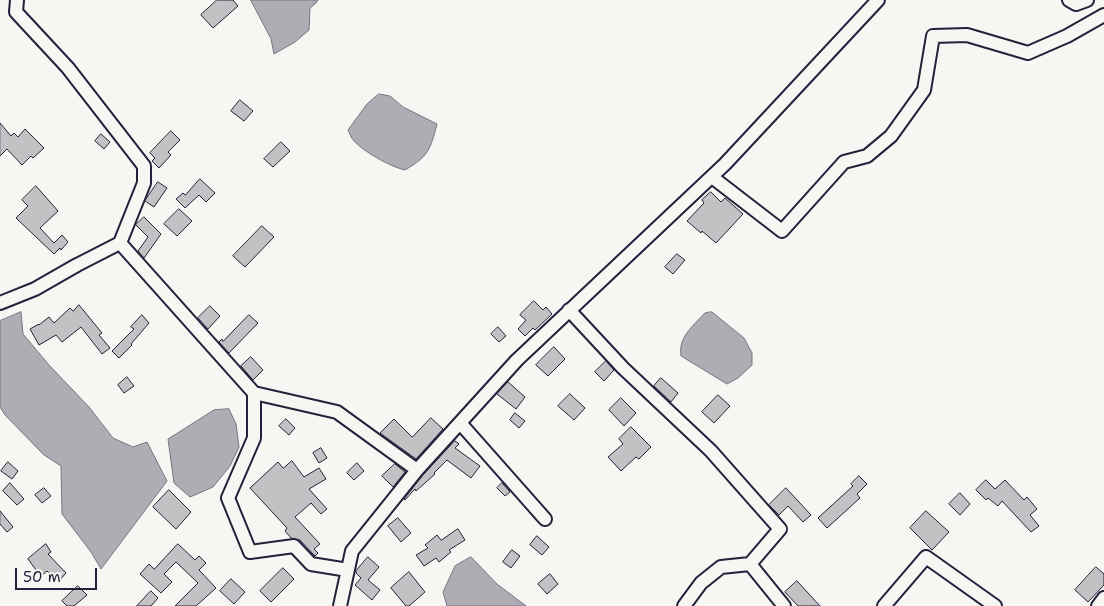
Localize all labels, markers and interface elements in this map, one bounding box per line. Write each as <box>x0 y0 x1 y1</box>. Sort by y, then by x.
scale bar <box>18 558 100 590</box>
text: 50 m <box>23 567 61 587</box>

